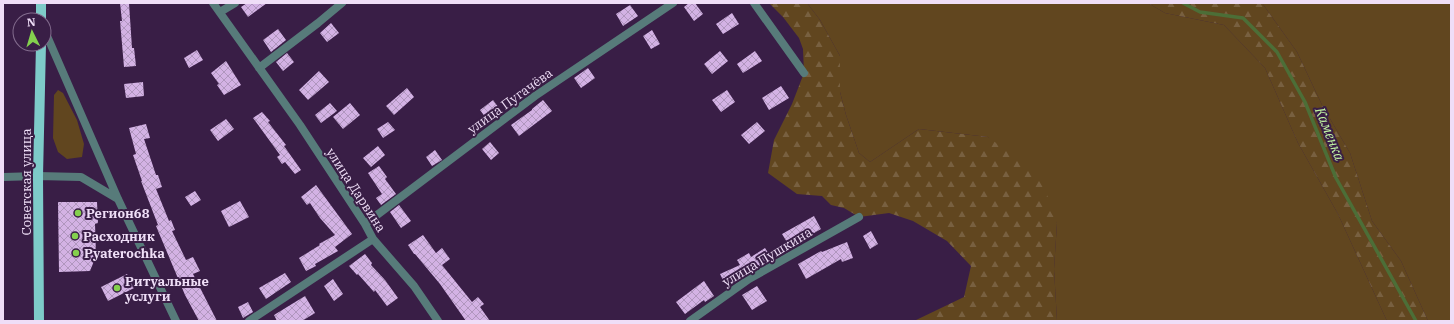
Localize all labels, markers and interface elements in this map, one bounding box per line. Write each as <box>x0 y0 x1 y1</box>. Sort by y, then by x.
north arrow <box>12 12 52 52</box>
text: N <box>26 15 36 29</box>
street label: улица Пугачёва <box>464 64 556 138</box>
water label: Каменка <box>1311 104 1349 164</box>
street label: Советская улица <box>18 128 35 236</box>
street label: улица Дарвина <box>322 145 390 235</box>
place label: Регион68 <box>86 205 150 222</box>
marker: Регион68 <box>73 208 83 218</box>
street label: улица Пушкина <box>719 223 815 291</box>
place label: Расходник <box>83 228 155 245</box>
marker: Расходник <box>70 231 80 241</box>
place label: Pyaterochka <box>84 245 165 262</box>
marker: Pyaterochka <box>71 248 81 258</box>
place label: Ритуальные услуги <box>124 273 209 305</box>
marker: Ритуальные услуги <box>112 283 122 293</box>

